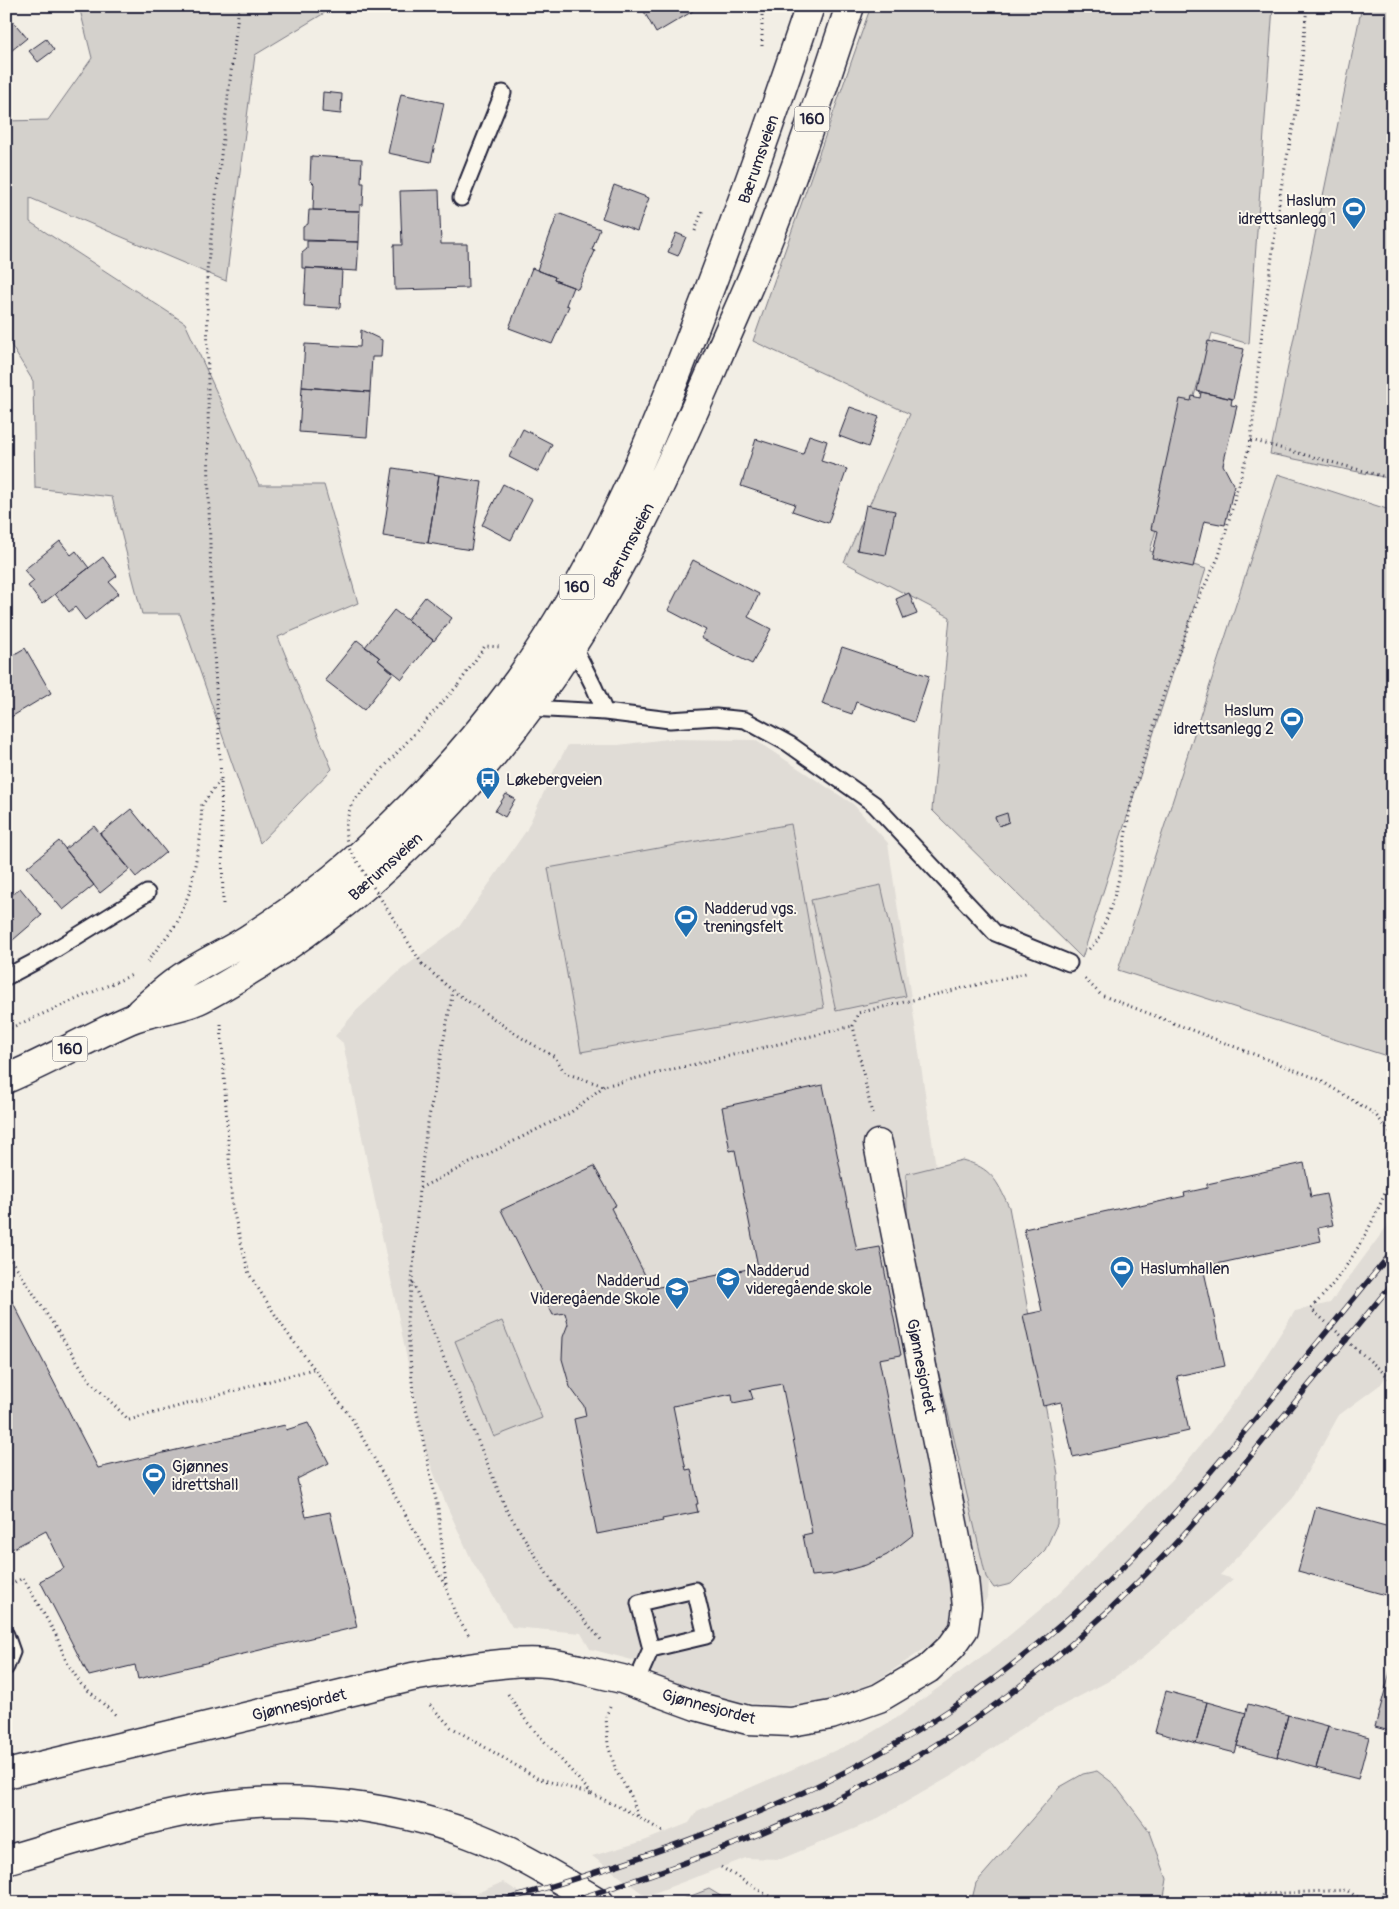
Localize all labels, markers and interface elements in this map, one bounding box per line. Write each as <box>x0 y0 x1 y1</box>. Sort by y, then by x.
road number: 160 <box>794 106 830 132</box>
street label: Bærumsveien <box>734 112 783 206</box>
place label: Haslum idrettsanlegg 1 <box>1238 191 1336 229</box>
sports icon: Haslum idrettsanlegg 1 <box>1341 196 1367 230</box>
street label: Bærumsveien <box>599 500 659 591</box>
road number: 160 <box>560 574 594 600</box>
place label: Haslum idrettsanlegg 2 <box>1174 701 1274 739</box>
sports icon: Haslum idrettsanlegg 2 <box>1279 706 1305 740</box>
bus stop icon: Løkebergveien <box>475 766 501 800</box>
place label: Løkebergveien <box>506 770 602 790</box>
street label: Bærumsveien <box>345 828 427 905</box>
place label: Nadderud vgs. treningsfelt <box>703 899 797 937</box>
sports icon: Nadderud vgs. treningsfelt <box>673 904 699 938</box>
road number: 160 <box>52 1036 88 1062</box>
sports icon: Haslumhallen <box>1109 1255 1135 1289</box>
place label: Haslumhallen <box>1140 1259 1230 1279</box>
place label: Nadderud videregående skole <box>745 1261 872 1299</box>
school or university icon: Nadderud videregående skole <box>715 1266 741 1300</box>
place label: Nadderud Videregående Skole <box>530 1271 660 1309</box>
school or university icon: Nadderud Videregående Skole <box>664 1276 690 1310</box>
street label: Gjønnesjordet <box>902 1317 940 1416</box>
place label: Gjønnes idrettshall <box>172 1457 239 1495</box>
sports icon: Gjønnes idrettshall <box>141 1462 167 1496</box>
street label: Gjønnesjordet <box>250 1684 349 1726</box>
street label: Gjønnesjordet <box>660 1685 758 1729</box>

